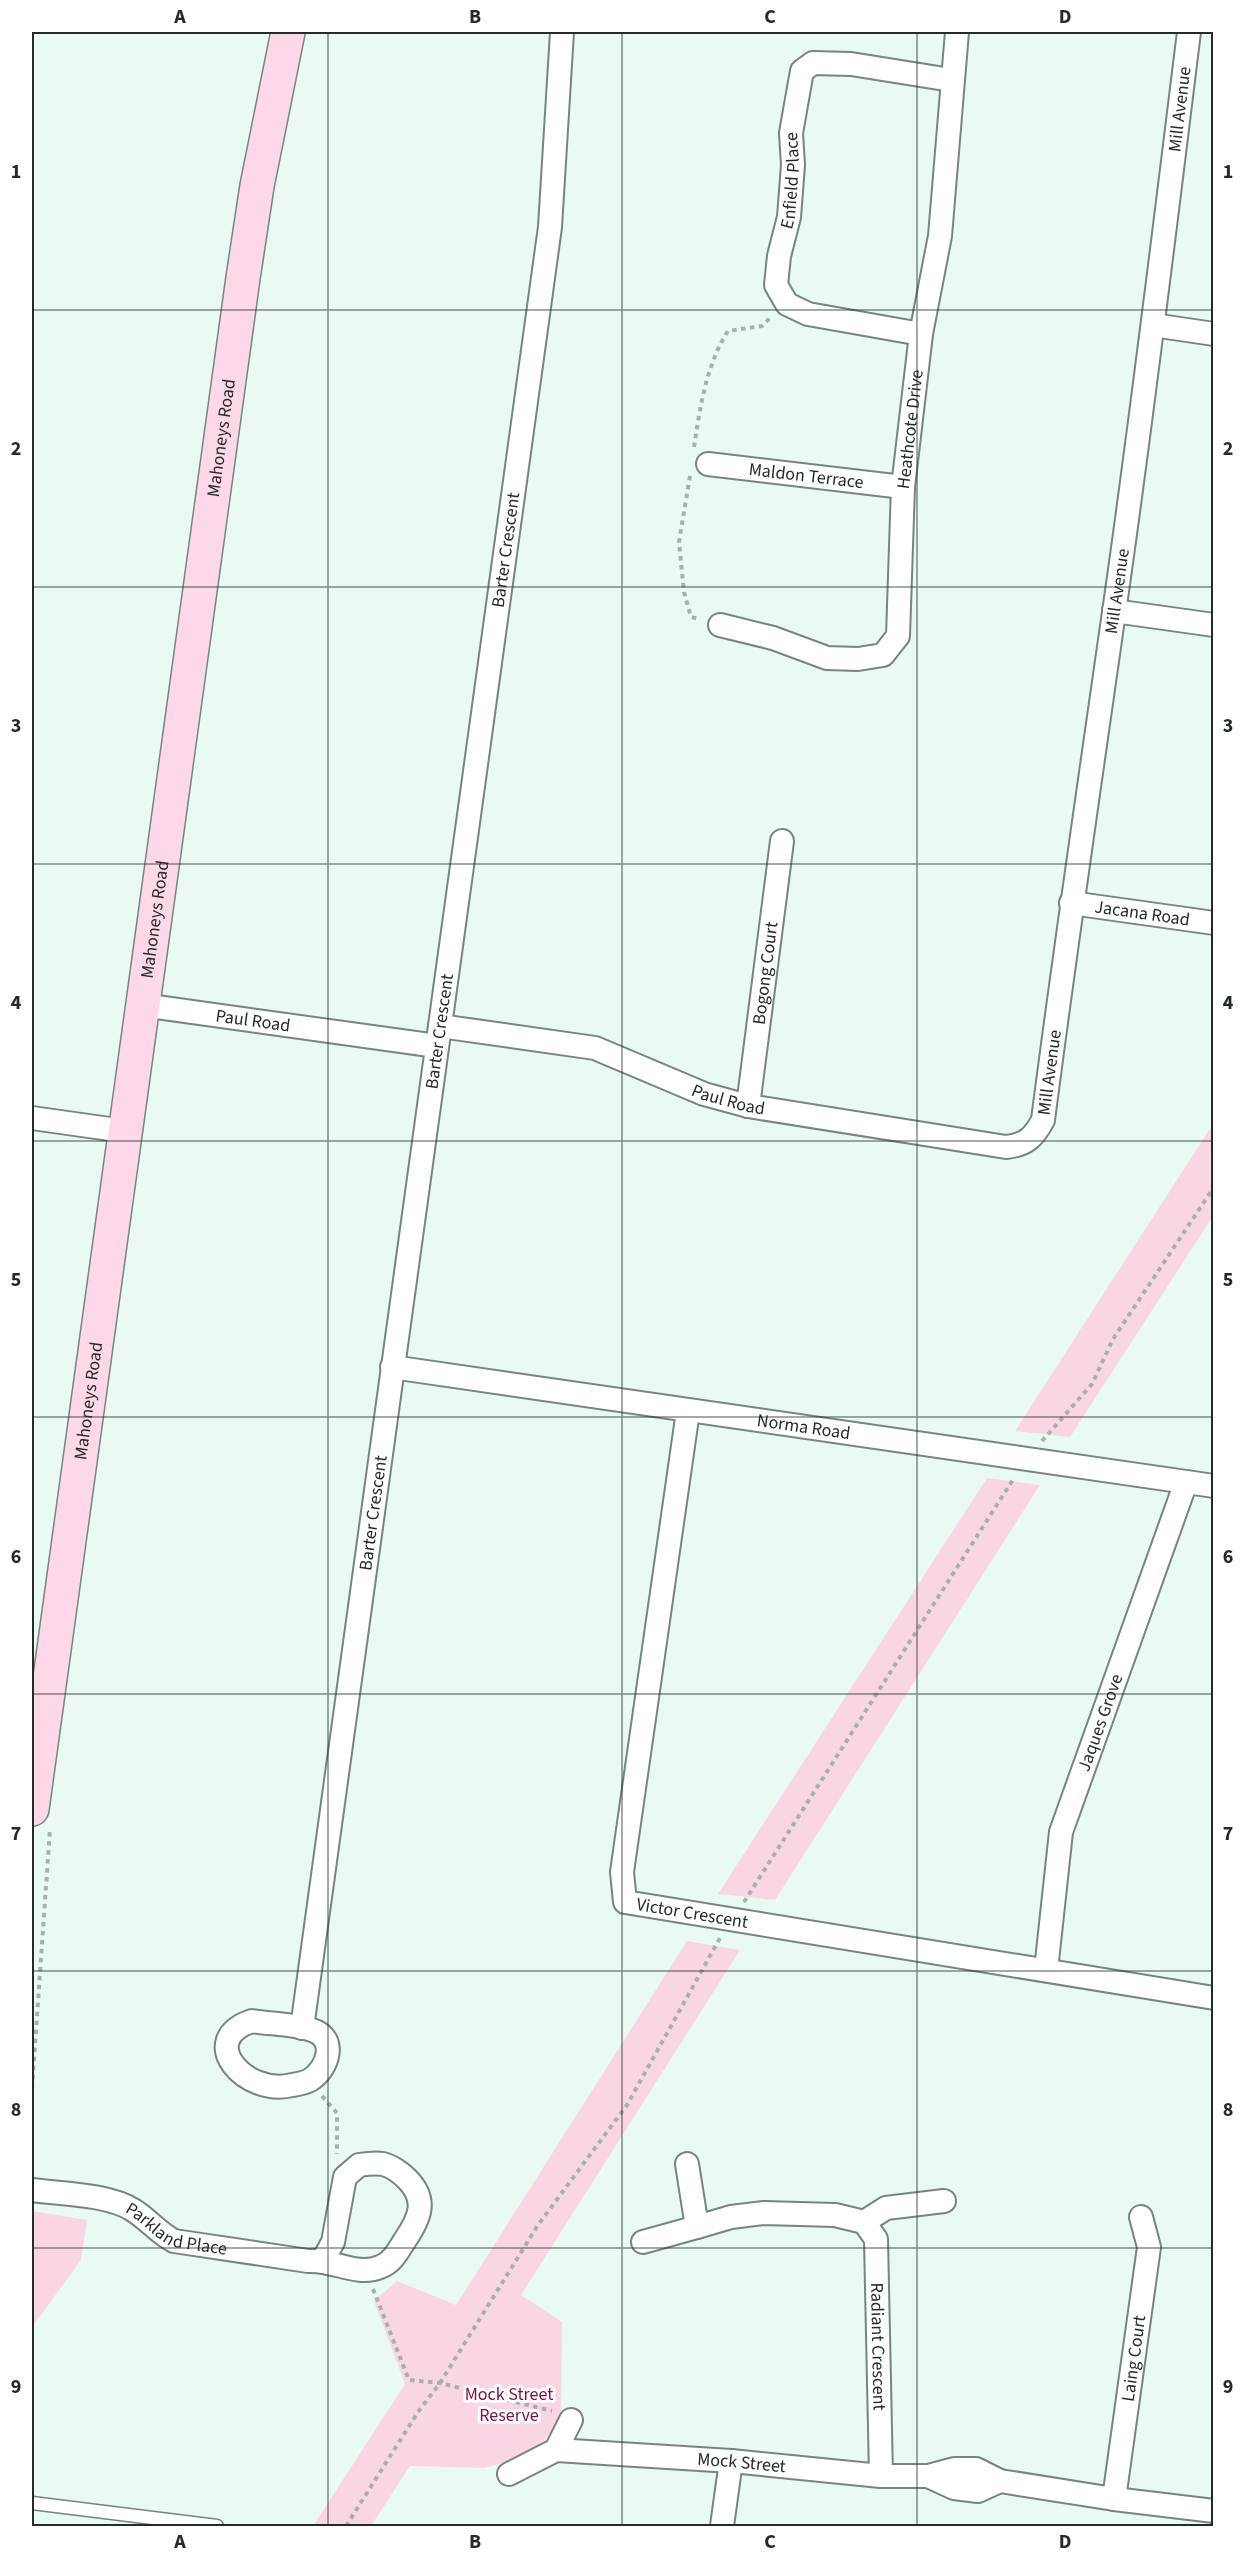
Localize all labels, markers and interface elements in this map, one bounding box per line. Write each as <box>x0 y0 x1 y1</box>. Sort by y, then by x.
text: A <box>173 3 186 31</box>
text: B <box>469 3 481 31</box>
text: C <box>764 3 776 31</box>
text: D <box>1059 3 1071 31</box>
street label: Mill Avenue <box>1162 65 1197 153</box>
street label: Enfield Place <box>774 131 806 232</box>
text: 1 <box>11 158 21 186</box>
text: 1 <box>1223 158 1233 186</box>
street label: Heathcote Drive <box>890 368 929 490</box>
street label: Mahoneys Road <box>200 377 241 499</box>
text: 2 <box>11 435 21 463</box>
text: 2 <box>1223 435 1233 463</box>
street label: Maldon Terrace <box>748 456 865 495</box>
street label: Barter Crescent <box>485 491 526 609</box>
street label: Mill Avenue <box>1099 547 1135 635</box>
text: 3 <box>11 712 21 740</box>
text: 3 <box>1223 712 1233 740</box>
street label: Mahoneys Road <box>134 859 175 980</box>
street label: Jacana Road <box>1093 894 1192 932</box>
street label: Bogong Court <box>746 920 784 1026</box>
street label: Barter Crescent <box>419 972 460 1091</box>
text: 4 <box>11 989 22 1017</box>
text: 4 <box>1223 989 1234 1017</box>
street label: Paul Road <box>214 1003 292 1038</box>
street label: Mill Avenue <box>1031 1028 1067 1117</box>
street label: Paul Road <box>688 1078 767 1121</box>
text: 5 <box>11 1266 21 1294</box>
text: 5 <box>1223 1266 1233 1294</box>
street label: Mahoneys Road <box>68 1340 109 1461</box>
street label: Norma Road <box>755 1408 852 1446</box>
street label: Barter Crescent <box>353 1454 393 1572</box>
text: 6 <box>11 1543 21 1571</box>
text: 6 <box>1223 1543 1233 1571</box>
street label: Jaques Grove <box>1071 1670 1129 1775</box>
text: 7 <box>11 1820 21 1848</box>
text: 7 <box>1223 1820 1233 1848</box>
street label: Victor Crescent <box>635 1892 750 1934</box>
text: 8 <box>11 2096 21 2124</box>
text: 8 <box>1223 2096 1233 2124</box>
street label: Parkland Place <box>121 2196 229 2261</box>
street label: Radiant Crescent <box>864 2282 892 2411</box>
street label: Laing Court <box>1115 2314 1152 2403</box>
text: 9 <box>11 2373 21 2401</box>
text: 9 <box>1223 2373 1233 2401</box>
park label: Mock Street Reserve <box>465 2382 553 2428</box>
street label: Mock Street <box>697 2446 787 2479</box>
text: A <box>173 2528 186 2556</box>
text: B <box>469 2528 481 2556</box>
text: C <box>764 2528 776 2556</box>
text: D <box>1059 2528 1071 2556</box>

